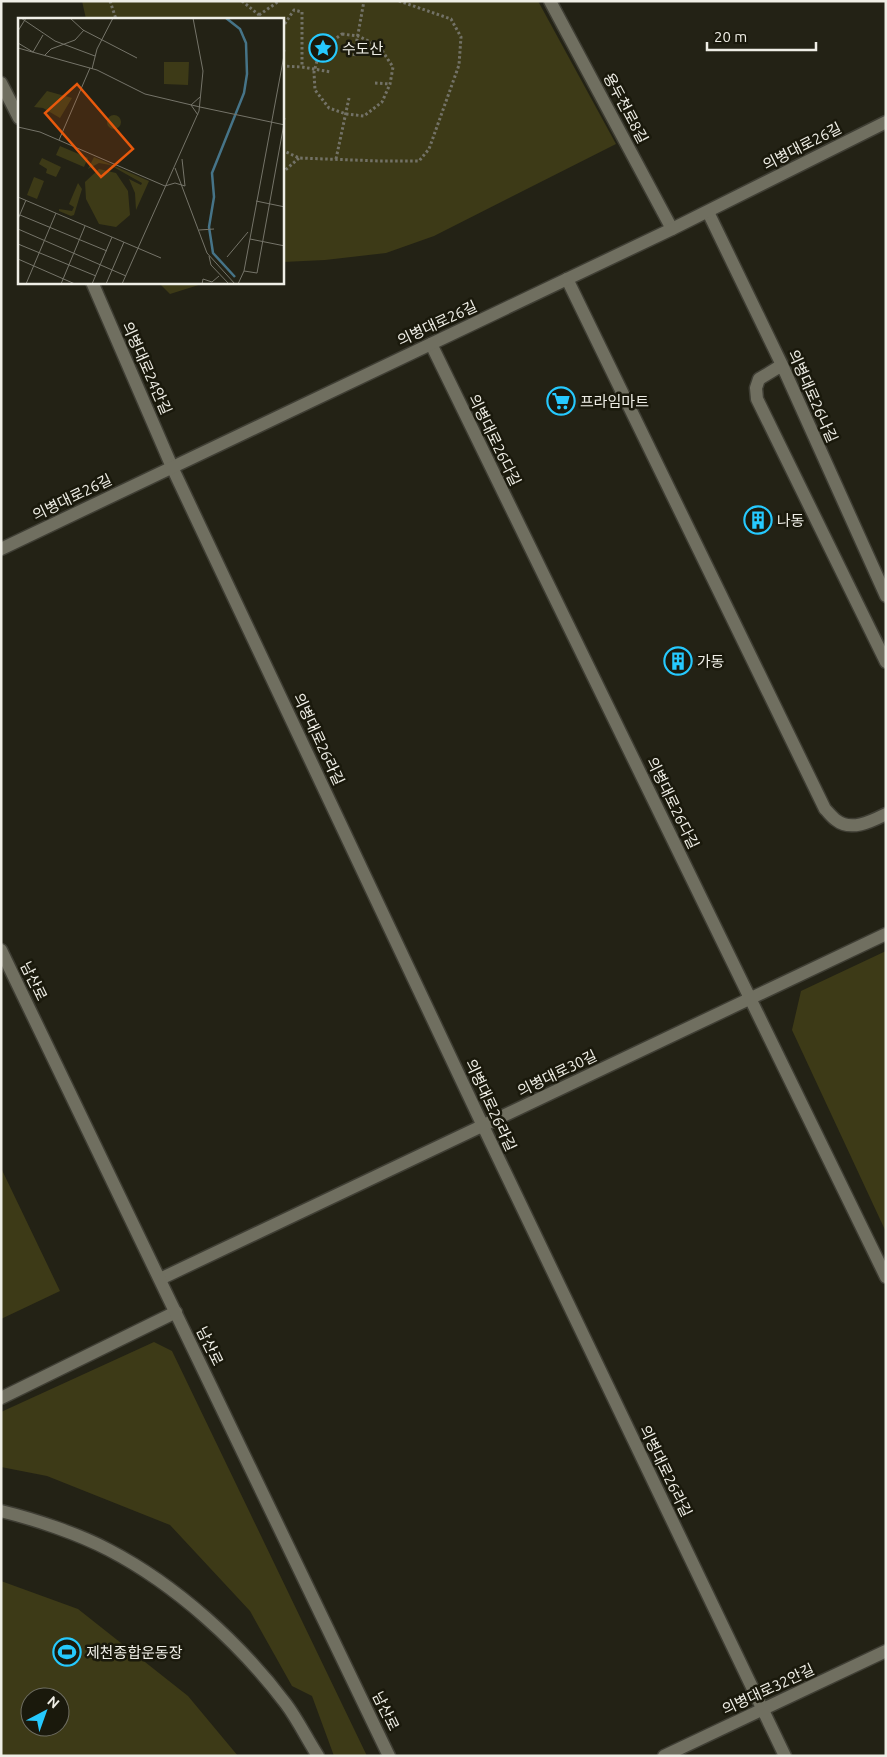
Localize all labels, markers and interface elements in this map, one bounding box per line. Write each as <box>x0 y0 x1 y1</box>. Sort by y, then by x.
inset map <box>18 18 284 284</box>
scale bar <box>707 20 816 52</box>
text: 20 m <box>714 28 747 45</box>
place icon: 수도산 <box>308 33 338 63</box>
place label: 수도산 <box>342 40 384 57</box>
street label: 용두천로8길 <box>600 70 652 146</box>
street label: 의병대로26길 <box>760 119 844 173</box>
street label: 의병대로26길 <box>394 297 480 349</box>
street label: 의병대로24안길 <box>119 319 175 417</box>
street label: 의병대로26나길 <box>785 347 841 445</box>
supermarket icon: 프라임마트 <box>546 386 576 416</box>
street label: 의병대로26다길 <box>465 391 525 489</box>
place label: 프라임마트 <box>580 393 649 410</box>
street label: 의병대로26길 <box>30 471 114 523</box>
building icon: 나동 <box>743 505 773 535</box>
place label: 나동 <box>777 512 805 529</box>
building icon: 가동 <box>663 646 693 676</box>
place label: 가동 <box>697 653 725 670</box>
street label: 의병대로26라길 <box>290 690 348 788</box>
street label: 의병대로26다길 <box>643 754 703 852</box>
street label: 남산로 <box>17 959 51 1003</box>
street label: 의병대로30길 <box>515 1047 599 1099</box>
street label: 의병대로26라길 <box>462 1056 520 1154</box>
street label: 남산로 <box>193 1324 227 1368</box>
street label: 의병대로26라길 <box>636 1422 696 1520</box>
sports icon: 제천종합운동장 <box>52 1637 82 1667</box>
place label: 제천종합운동장 <box>86 1644 183 1661</box>
street label: 의병대로32안길 <box>719 1660 817 1718</box>
north arrow <box>20 1687 70 1737</box>
street label: 남산로 <box>369 1689 403 1733</box>
text: N <box>44 1693 63 1712</box>

